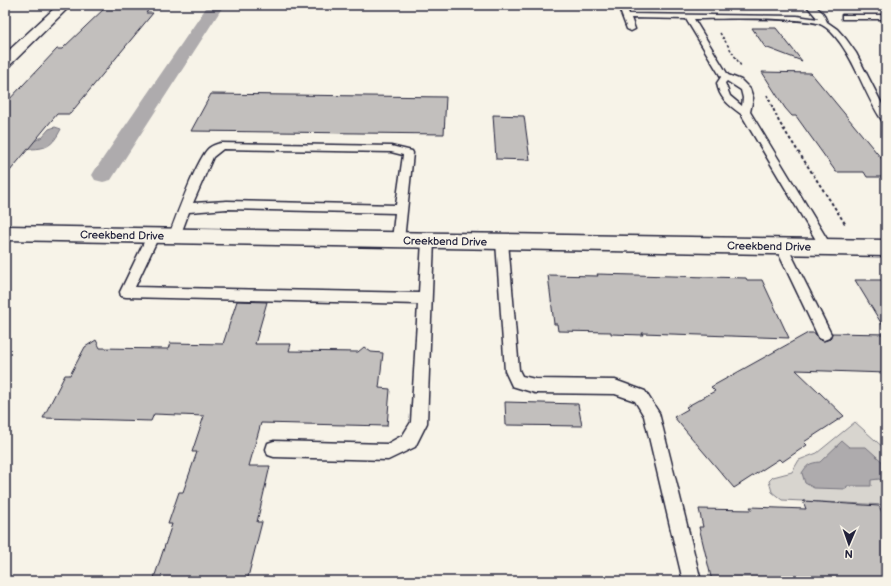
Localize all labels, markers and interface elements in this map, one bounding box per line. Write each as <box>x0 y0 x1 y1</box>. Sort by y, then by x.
street label: Creekbend Drive <box>80 228 165 243</box>
street label: Creekbend Drive <box>403 234 488 249</box>
street label: Creekbend Drive <box>727 239 812 254</box>
north arrow <box>829 524 869 564</box>
text: N <box>844 547 853 560</box>

